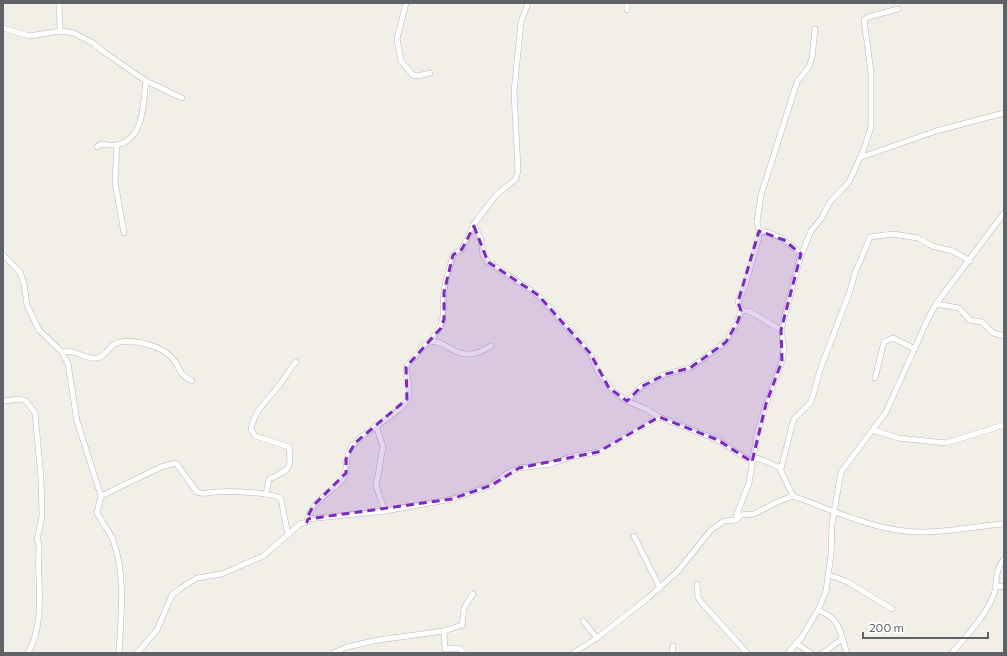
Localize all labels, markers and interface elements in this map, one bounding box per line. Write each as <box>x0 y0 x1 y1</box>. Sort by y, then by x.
scale bar <box>863 614 988 640</box>
text: 200 m <box>869 620 904 634</box>

